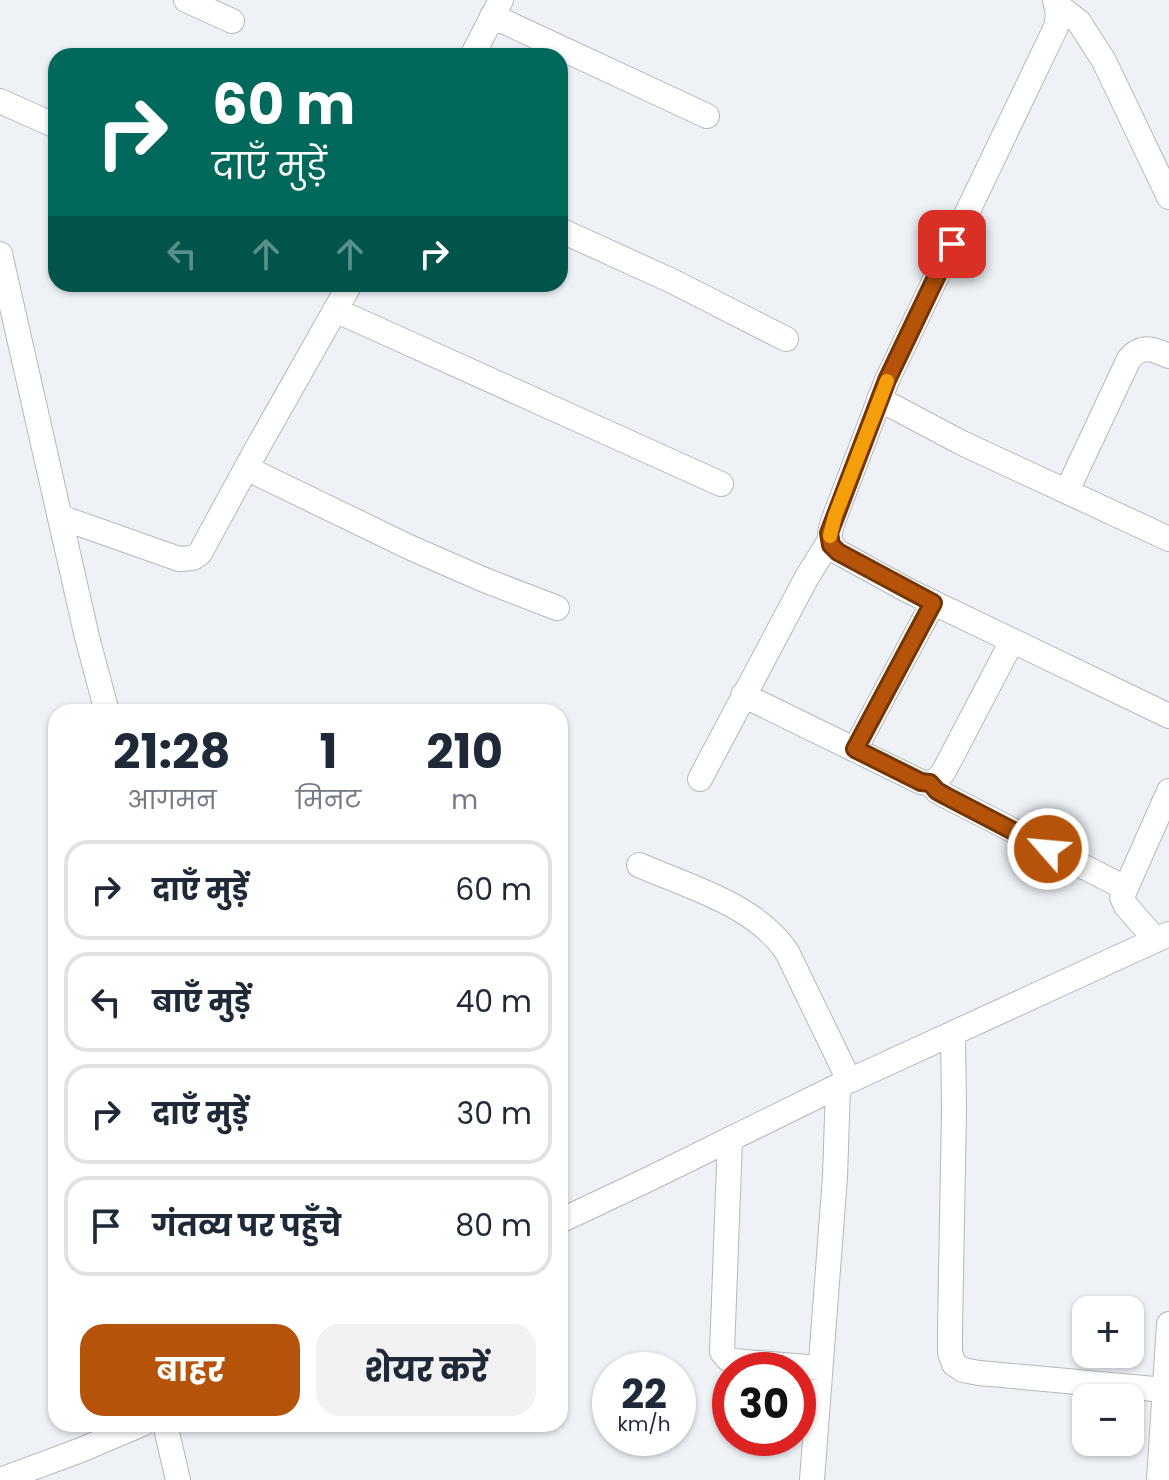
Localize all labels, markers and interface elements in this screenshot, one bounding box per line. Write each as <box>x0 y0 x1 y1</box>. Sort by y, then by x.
text: 60 m <box>212 65 355 144</box>
icon: right <box>80 80 184 184</box>
text: दाएँ मुड़ें <box>212 141 327 192</box>
pin <box>918 210 986 278</box>
icon: arrive <box>930 222 974 266</box>
icon: left <box>160 232 204 276</box>
icon: ahead <box>244 232 288 276</box>
icon: ahead <box>328 232 372 276</box>
icon: right <box>412 232 456 276</box>
text: 21:28 <box>113 718 231 785</box>
text: 1 <box>319 718 337 785</box>
text: 210 <box>426 718 503 785</box>
text: आगमन <box>127 782 216 818</box>
text: मिनट <box>296 782 361 818</box>
text: m <box>451 782 478 818</box>
position arrow <box>1006 807 1090 891</box>
icon: right <box>84 868 128 912</box>
text: दाएँ मुड़ें <box>152 868 248 911</box>
text: 60 m <box>455 868 532 911</box>
icon: left <box>84 980 128 1024</box>
text: बाएँ मुड़ें <box>152 980 250 1023</box>
text: 40 m <box>455 980 532 1023</box>
icon: right <box>84 1092 128 1136</box>
text: दाएँ मुड़ें <box>152 1092 248 1135</box>
text: 30 m <box>457 1092 532 1135</box>
icon: arrive <box>84 1204 128 1248</box>
text: गंतव्य पर पहुँचे <box>152 1204 341 1247</box>
text: 80 m <box>455 1204 532 1247</box>
map controls <box>1072 1296 1144 1456</box>
button: + <box>1072 1296 1144 1368</box>
button: बाहर <box>80 1324 300 1416</box>
button: शेयर करें <box>316 1324 536 1416</box>
speed limit sign: 30 <box>712 1352 816 1456</box>
text: 22 <box>621 1366 667 1422</box>
button: − <box>1072 1384 1144 1456</box>
text: km/h <box>617 1410 671 1438</box>

